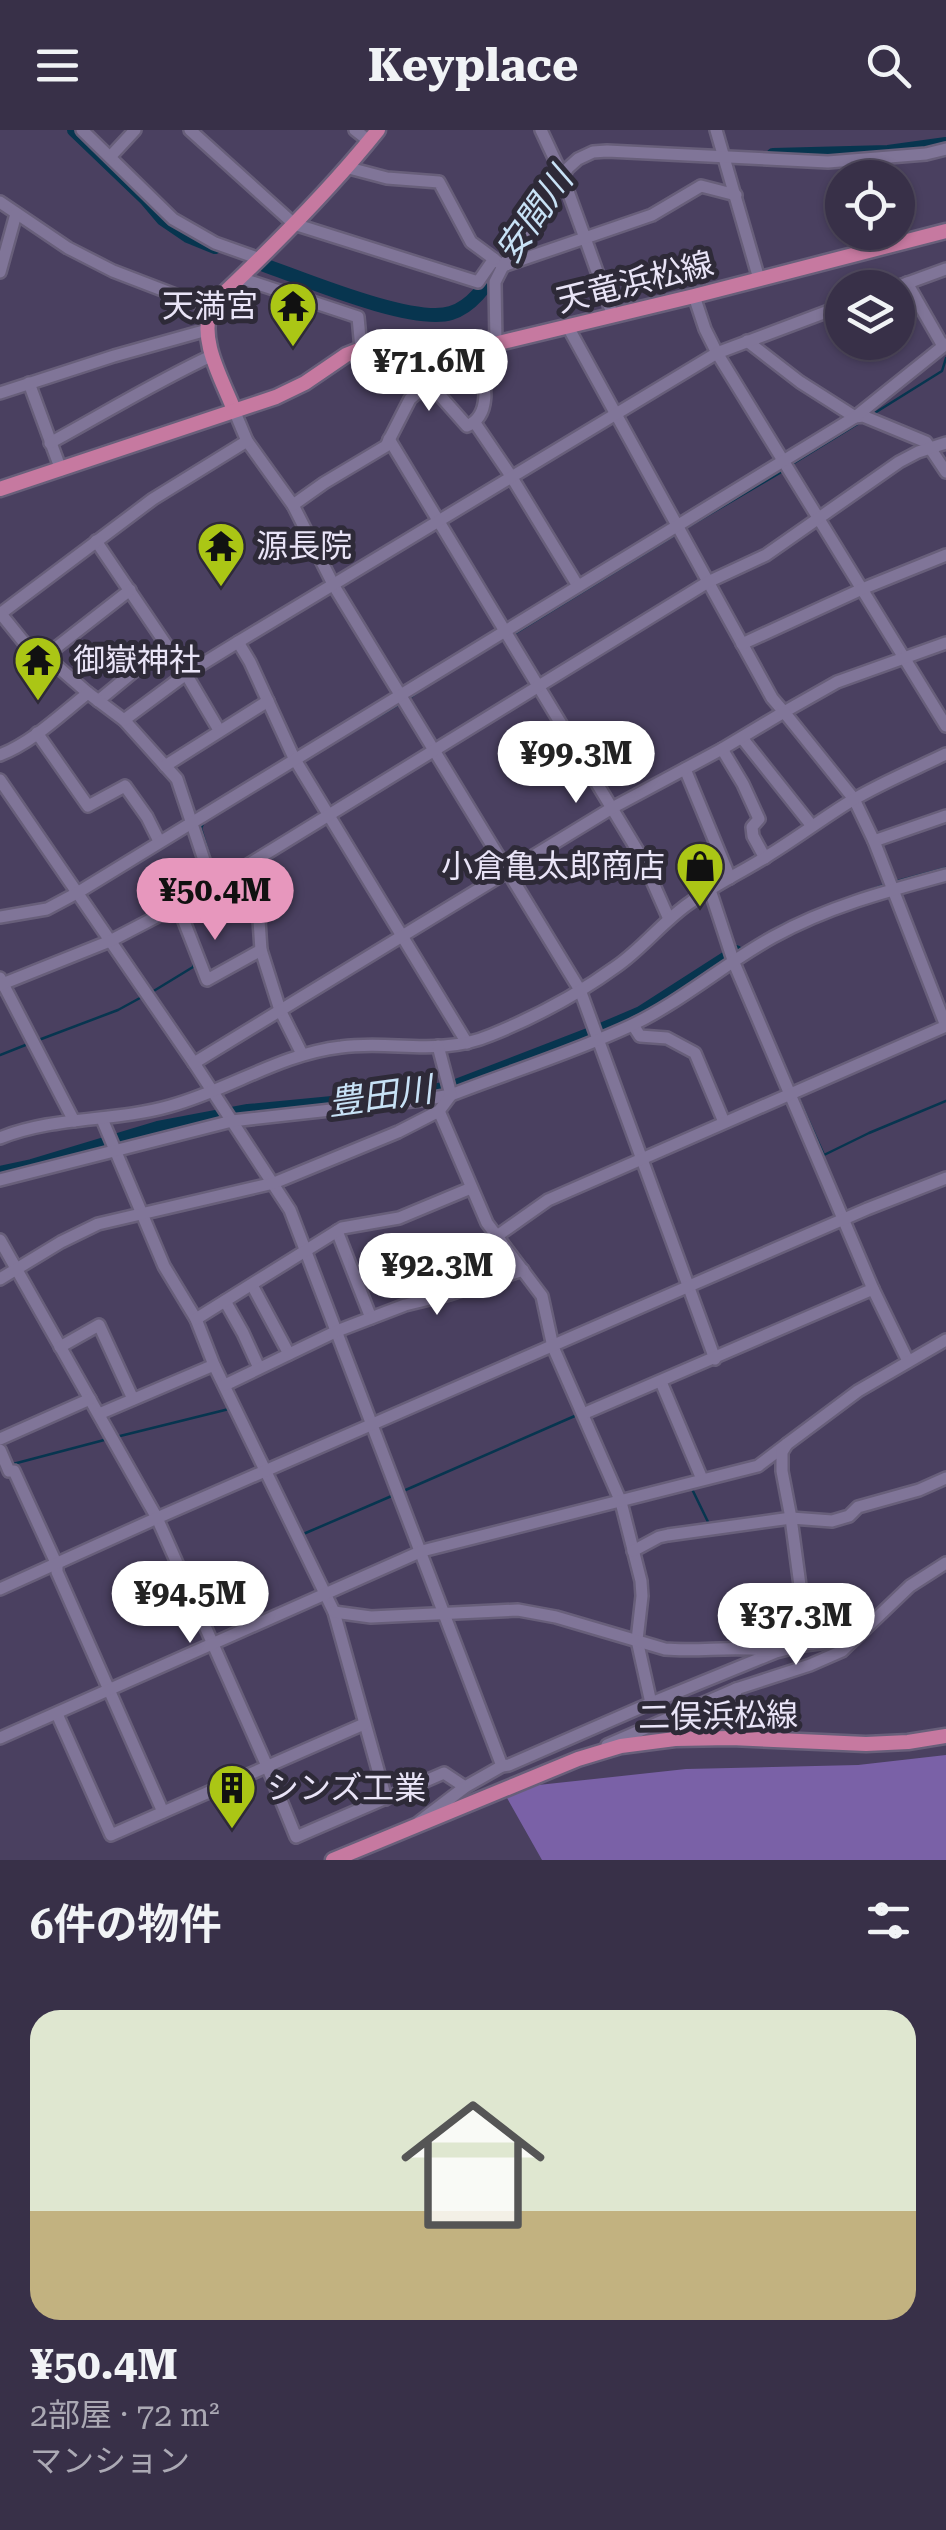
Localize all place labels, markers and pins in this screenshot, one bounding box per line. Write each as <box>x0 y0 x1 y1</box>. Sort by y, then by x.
temple icon: 天満宮 <box>267 280 319 348</box>
place label: 天満宮 <box>162 287 258 325</box>
pin: ¥71.6M <box>348 329 510 414</box>
temple icon: 源長院 <box>195 520 247 588</box>
place label: 源長院 <box>256 527 352 565</box>
temple icon: 御嶽神社 <box>12 634 64 702</box>
place label: 御嶽神社 <box>73 641 201 679</box>
pin: ¥99.3M <box>495 721 657 806</box>
shop icon: 小倉亀太郎商店 <box>674 840 726 908</box>
place label: 小倉亀太郎商店 <box>441 847 665 885</box>
pin: ¥50.4M <box>134 858 296 943</box>
pin: ¥92.3M <box>356 1233 518 1318</box>
pin: ¥94.5M <box>109 1561 271 1646</box>
pin: ¥37.3M <box>715 1583 877 1668</box>
building icon: シンズ工業 <box>206 1762 258 1830</box>
place label: シンズ工業 <box>267 1769 426 1807</box>

